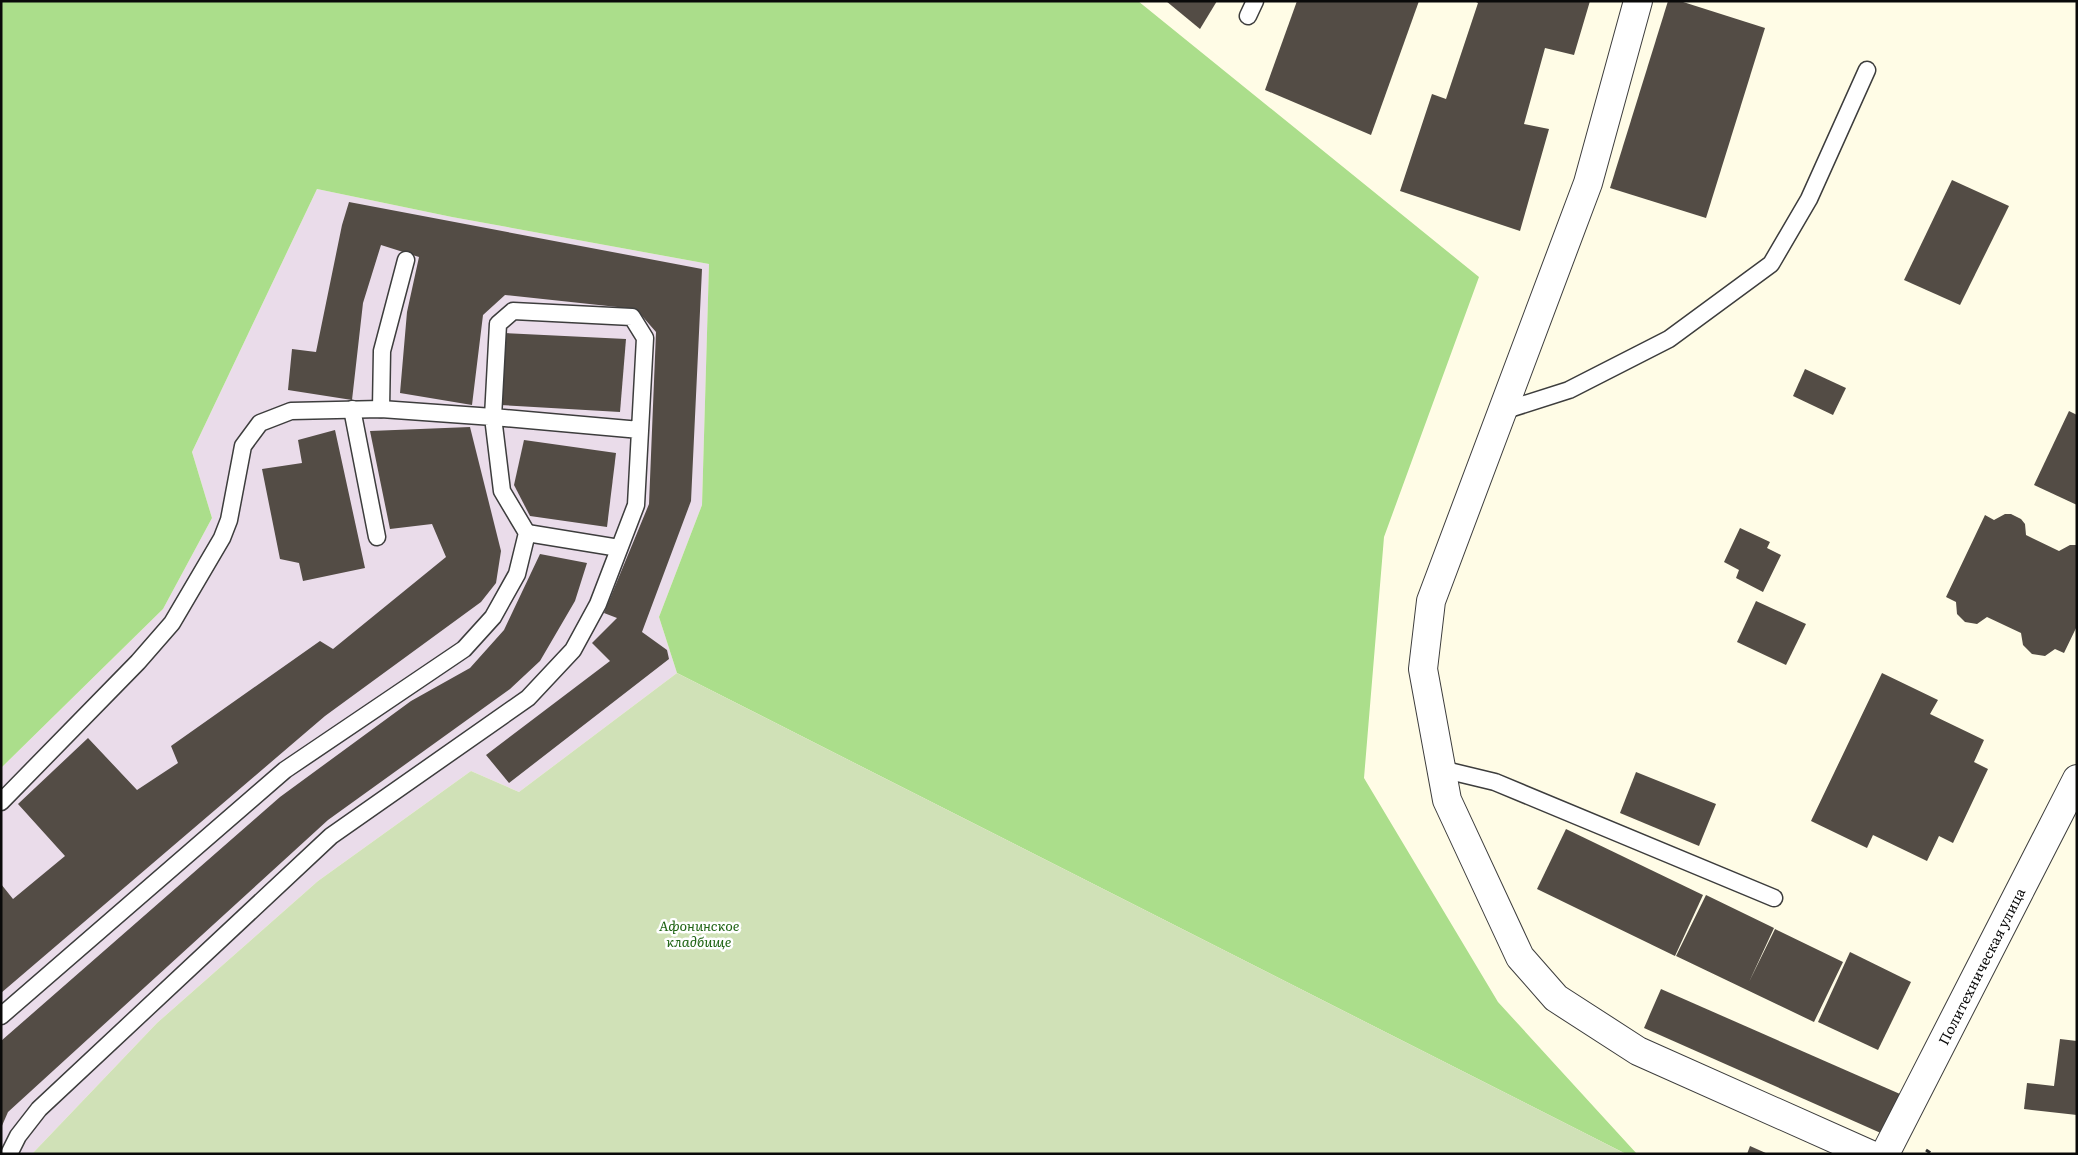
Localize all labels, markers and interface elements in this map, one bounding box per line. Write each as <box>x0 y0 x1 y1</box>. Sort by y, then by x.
street label: Политехническая улица <box>1933 884 2030 1048</box>
park label: Афонинское кладбище <box>659 915 740 951</box>

